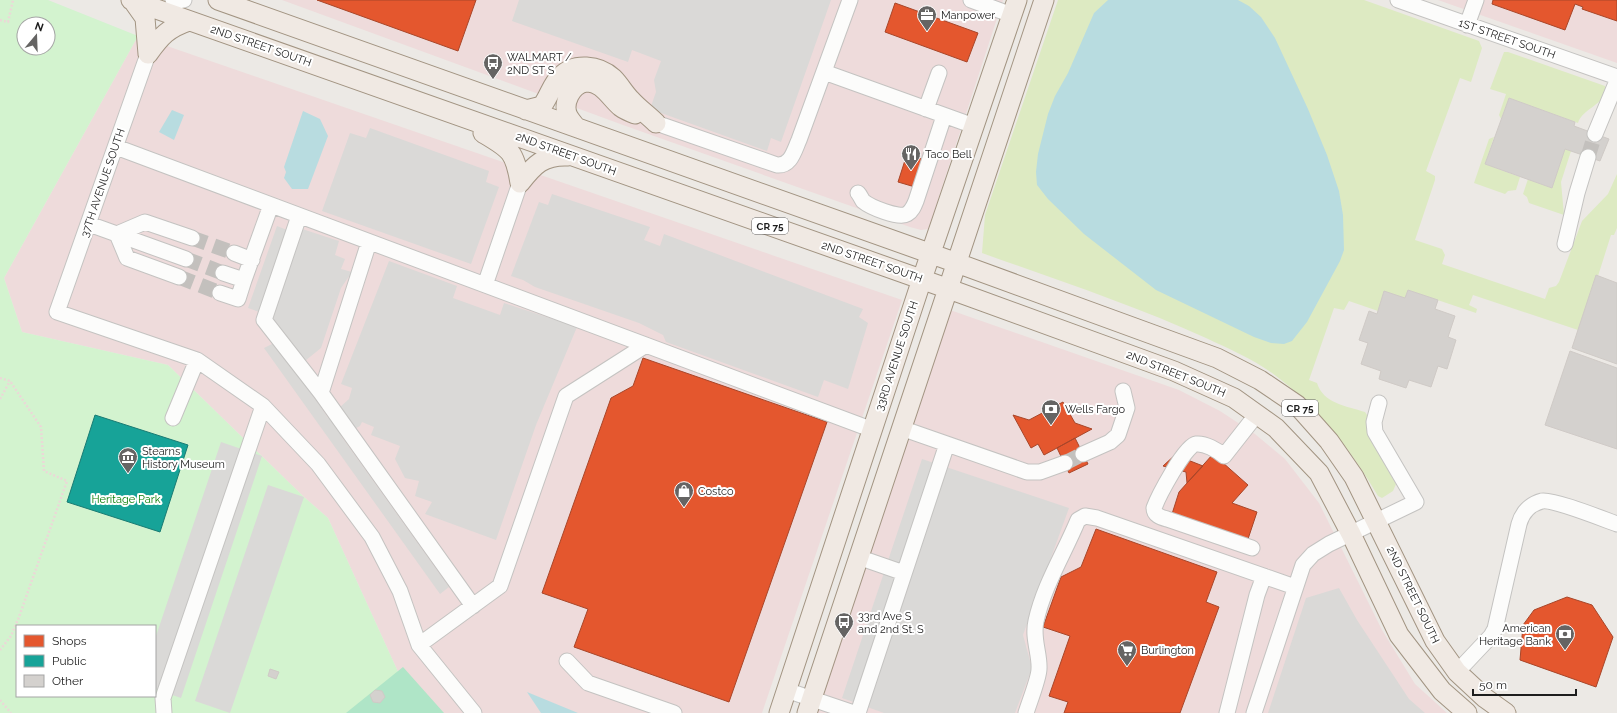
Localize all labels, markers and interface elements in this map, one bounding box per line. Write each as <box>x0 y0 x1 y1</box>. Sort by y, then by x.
office icon: Manpower <box>916 4 938 32</box>
place label: Manpower <box>941 9 995 22</box>
north arrow <box>16 16 56 56</box>
street label: 1ST STREET SOUTH <box>1457 16 1557 62</box>
text: N <box>33 20 45 35</box>
street label: 2ND STREET SOUTH <box>209 23 313 69</box>
place label: WALMART / 2ND ST S <box>507 51 572 77</box>
bus stop icon: WALMART / 2ND ST S <box>482 52 504 80</box>
street label: 37TH AVENUE SOUTH <box>78 127 128 239</box>
street label: 2ND STREET SOUTH <box>514 130 618 178</box>
restaurant icon: Taco Bell <box>900 143 922 171</box>
place label: Taco Bell <box>925 148 972 161</box>
road number: CR 75 <box>752 218 788 234</box>
street label: 2ND STREET SOUTH <box>820 239 924 285</box>
street label: 33RD AVENUE SOUTH <box>873 299 921 413</box>
street label: 2ND STREET SOUTH <box>1124 348 1228 400</box>
bank icon: Wells Fargo <box>1040 398 1062 426</box>
road number: CR 75 <box>1282 400 1318 416</box>
place label: Wells Fargo <box>1065 403 1126 416</box>
place label: Stearns History Museum <box>142 445 225 471</box>
museum icon: Stearns History Museum <box>117 446 139 474</box>
shop icon: Costco <box>673 480 695 508</box>
place label: Costco <box>698 485 734 498</box>
park label: Heritage Park <box>92 493 161 506</box>
street label: 2ND STREET SOUTH <box>1384 544 1442 646</box>
place label: 33rd Ave S and 2nd St. S <box>858 610 924 636</box>
bus stop icon: 33rd Ave S and 2nd St. S <box>833 611 855 639</box>
place label: American Heritage Bank <box>1479 622 1551 648</box>
bank icon: American Heritage Bank <box>1554 623 1576 651</box>
legend <box>16 625 156 697</box>
text: Shops <box>52 634 87 648</box>
supermarket icon: Burlington <box>1116 639 1138 667</box>
place label: Burlington <box>1141 644 1194 657</box>
text: Public <box>52 654 87 668</box>
scale bar <box>1473 671 1576 697</box>
text: Other <box>52 674 84 688</box>
text: 50 m <box>1479 678 1507 692</box>

